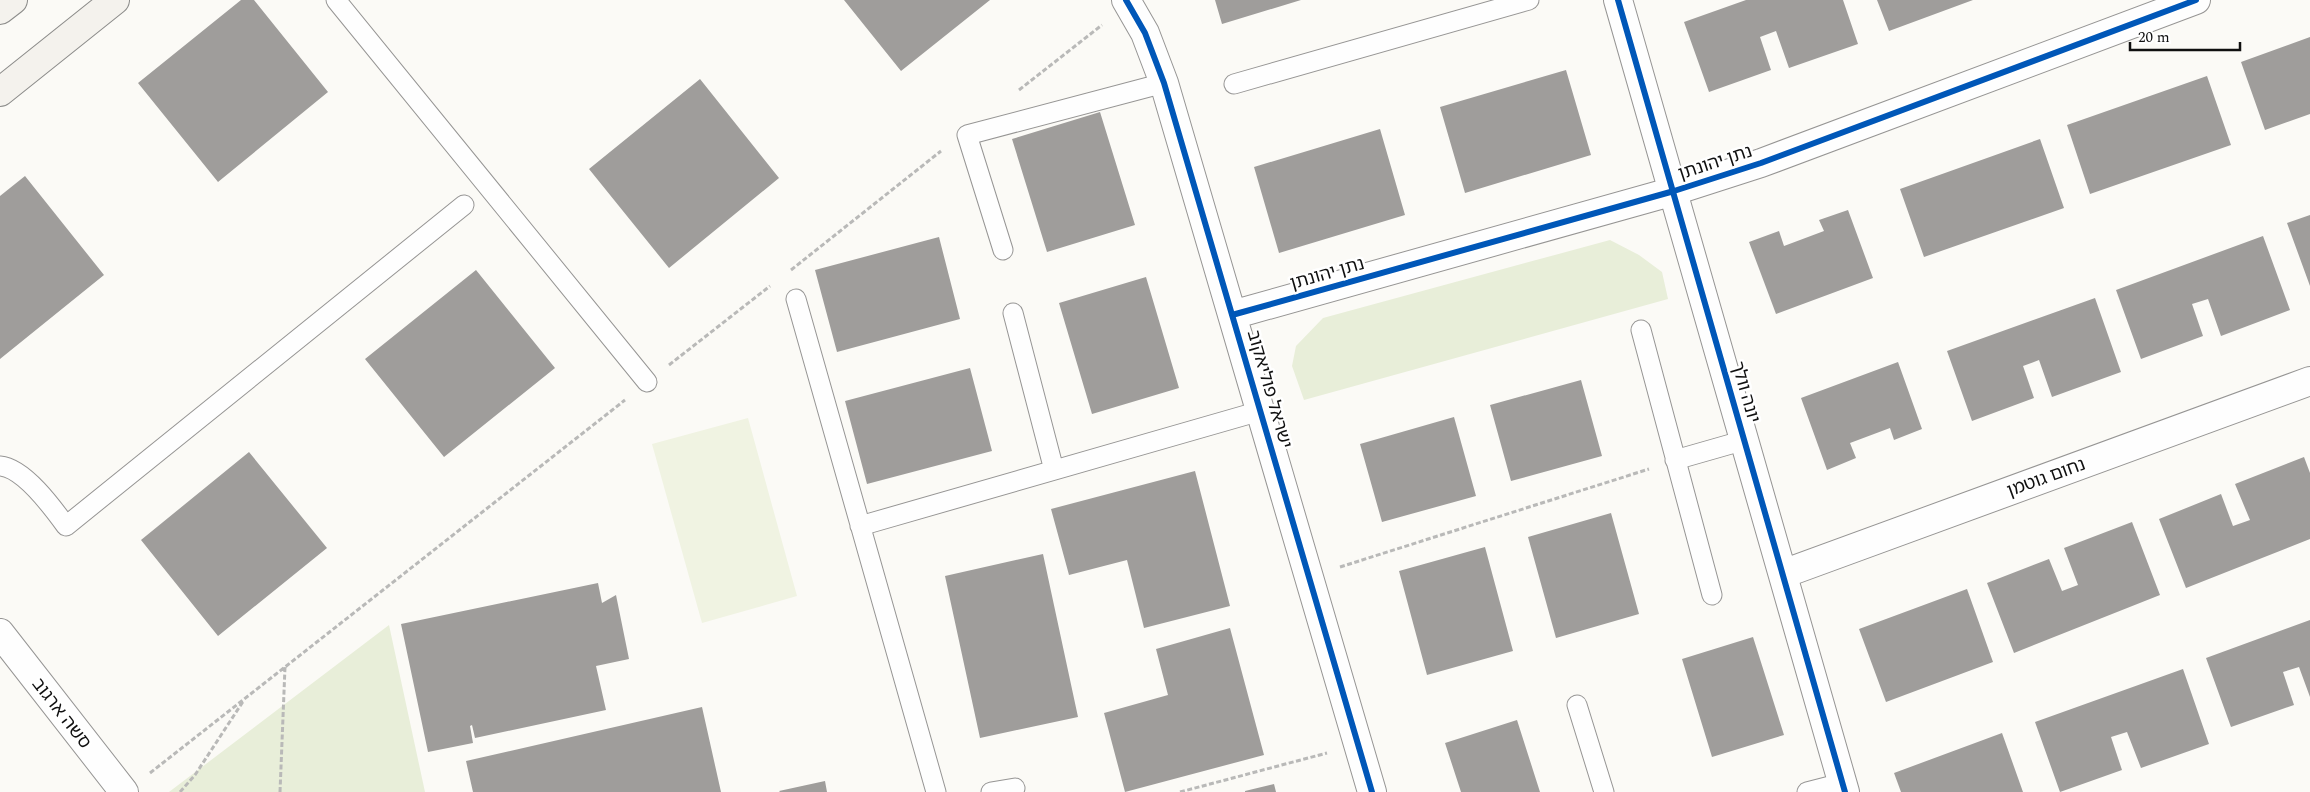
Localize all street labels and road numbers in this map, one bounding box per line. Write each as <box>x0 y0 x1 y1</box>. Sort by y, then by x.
street label: נתן יהונתן <box>1675 138 1756 187</box>
street label: נתן יהונתן <box>1287 250 1368 297</box>
street label: ישראל פוליאקוב <box>1240 327 1299 451</box>
street label: יונה וולך <box>1724 358 1767 426</box>
street label: נחום גוטמן <box>2003 451 2089 504</box>
street label: סשה ארגוב <box>25 672 98 755</box>

